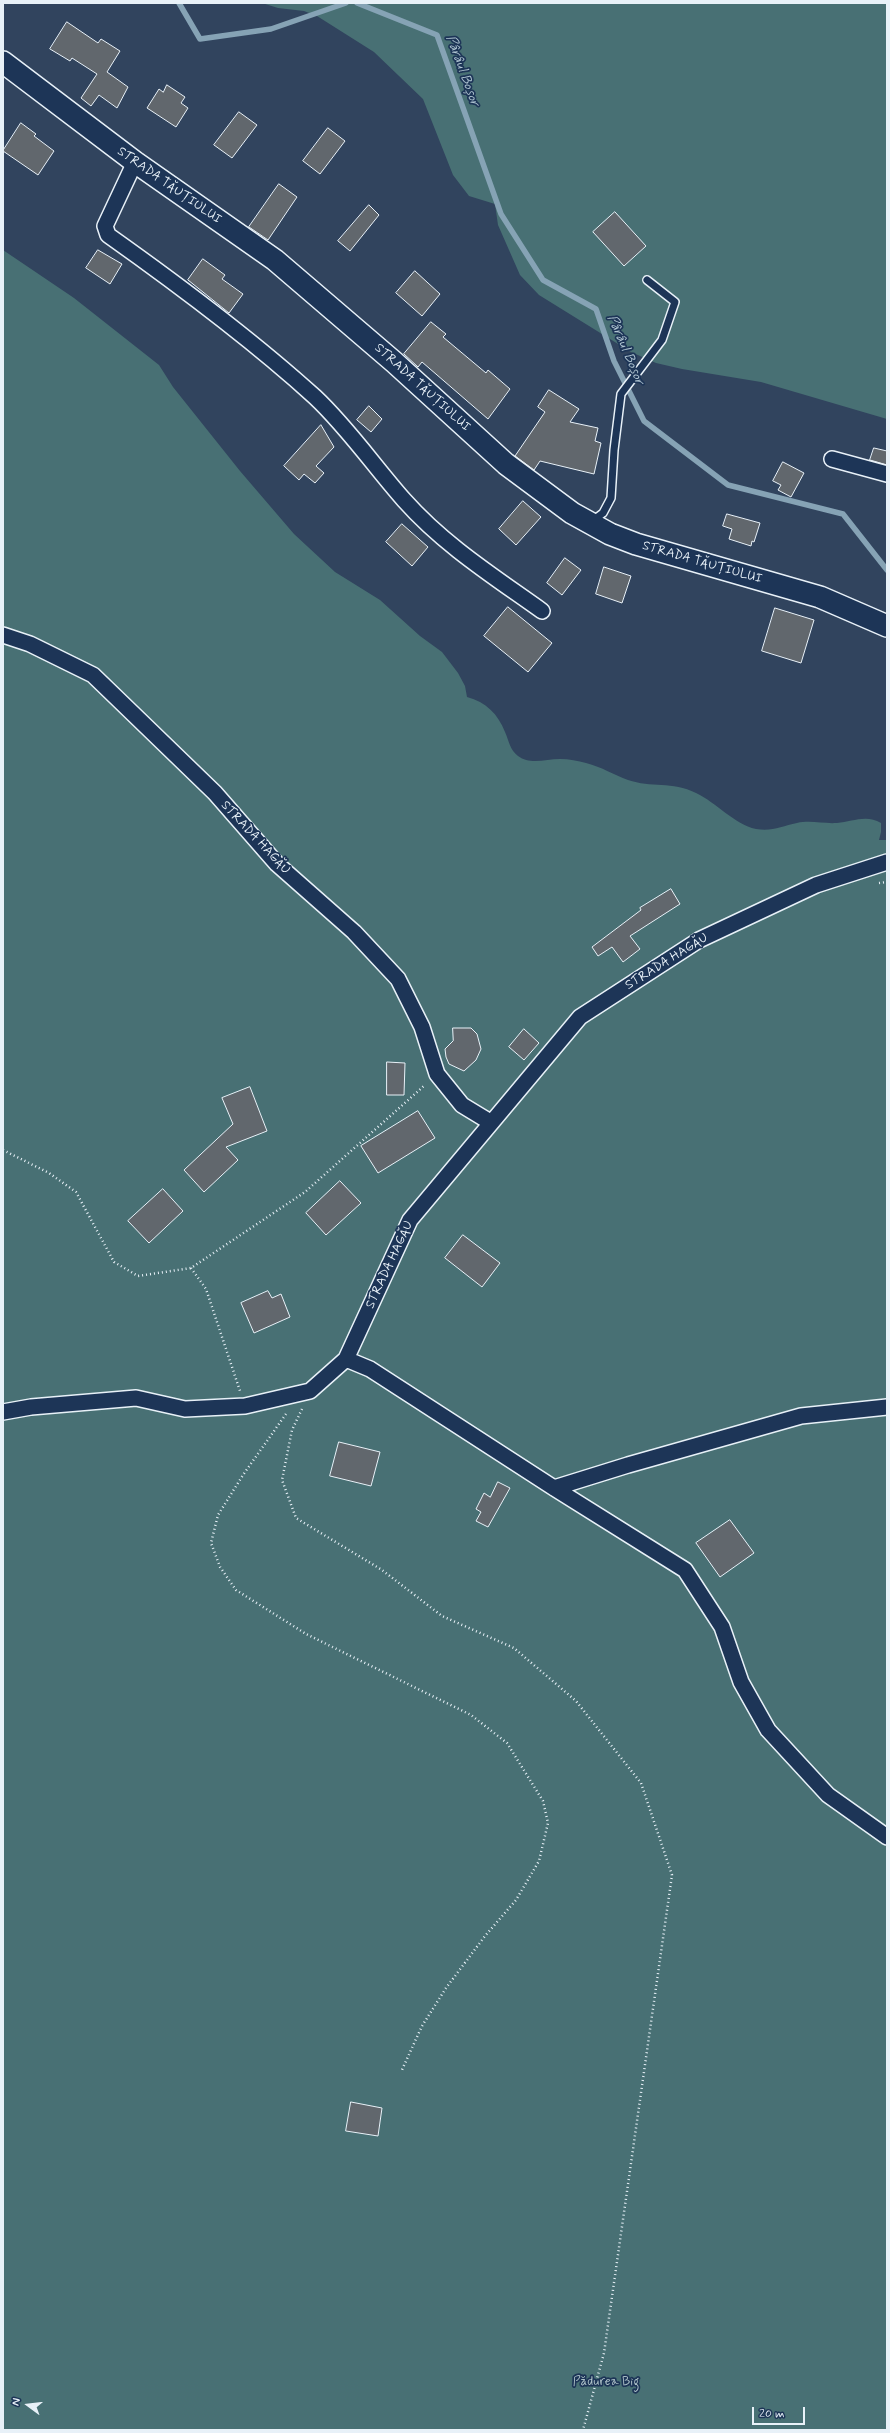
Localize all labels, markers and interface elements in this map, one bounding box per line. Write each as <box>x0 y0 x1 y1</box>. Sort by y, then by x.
water label: Pârâul Boșor <box>441 33 483 109</box>
street label: STRADA TĂUȚIULUI <box>114 144 224 228</box>
water label: Pârâul Boșor <box>603 313 647 387</box>
street label: STRADA TĂUȚIULUI <box>371 341 473 435</box>
street label: STRADA TĂUȚIULUI <box>640 538 764 588</box>
street label: STRADA HAGĂU <box>217 798 293 878</box>
street label: STRADA HAGĂU <box>623 930 711 994</box>
street label: STRADA HAGĂU <box>363 1219 417 1311</box>
park label: Pădurea Big <box>573 2374 639 2390</box>
north arrow <box>8 2385 48 2425</box>
text: N <box>9 2397 24 2407</box>
scale bar <box>754 2399 807 2425</box>
text: 20 m <box>759 2406 785 2422</box>

